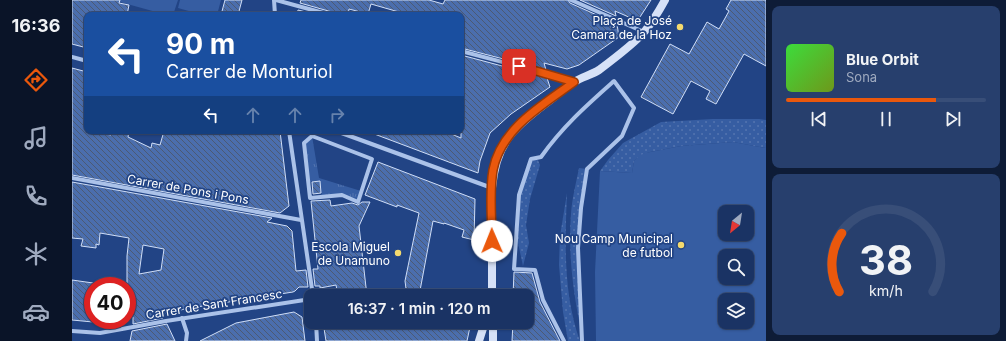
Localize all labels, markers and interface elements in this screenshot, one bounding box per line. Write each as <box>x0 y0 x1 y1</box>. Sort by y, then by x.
place label: Plaça de José Camara de la Hoz <box>571 13 672 42</box>
text: 16:36 <box>12 15 60 36</box>
marker: Plaça de José Camara de la Hoz <box>675 22 685 32</box>
text: 90 m <box>166 27 235 61</box>
icon: left <box>100 28 152 80</box>
pin <box>502 49 536 83</box>
text: Blue Orbit <box>846 50 919 69</box>
icon: arrive <box>508 55 530 77</box>
text: Carrer de Monturiol <box>166 61 333 82</box>
icon: directions <box>22 66 50 94</box>
text: Sona <box>846 69 877 85</box>
icon: left <box>200 104 222 126</box>
icon: ahead <box>242 104 264 126</box>
icon: ahead <box>284 104 306 126</box>
icon: right <box>326 104 348 126</box>
icon: previous <box>808 108 830 130</box>
icon: pause <box>875 108 897 130</box>
icon: next <box>942 108 964 130</box>
icon: music <box>22 124 50 152</box>
street label: Carrer de Pons i Pons <box>126 171 250 207</box>
icon: phone <box>22 182 50 210</box>
north arrow <box>718 205 754 241</box>
map controls <box>718 205 754 329</box>
position arrow <box>471 220 513 262</box>
place label: Nou Camp Municipal de futbol <box>555 231 673 260</box>
text: 38 <box>859 235 913 285</box>
place label: Escola Miguel de Unamuno <box>311 239 390 268</box>
icon: climate <box>22 240 50 268</box>
marker: Nou Camp Municipal de futbol <box>676 240 686 250</box>
marker: Escola Miguel de Unamuno <box>393 248 403 258</box>
button: search <box>718 249 754 285</box>
speed limit sign: 40 <box>84 277 136 329</box>
text: km/h <box>869 282 903 299</box>
street label: Carrer de Sant Francesc <box>145 286 284 322</box>
button: layers <box>718 293 754 329</box>
icon: car <box>22 298 50 326</box>
text: 16:37 · 1 min · 120 m <box>347 299 491 318</box>

